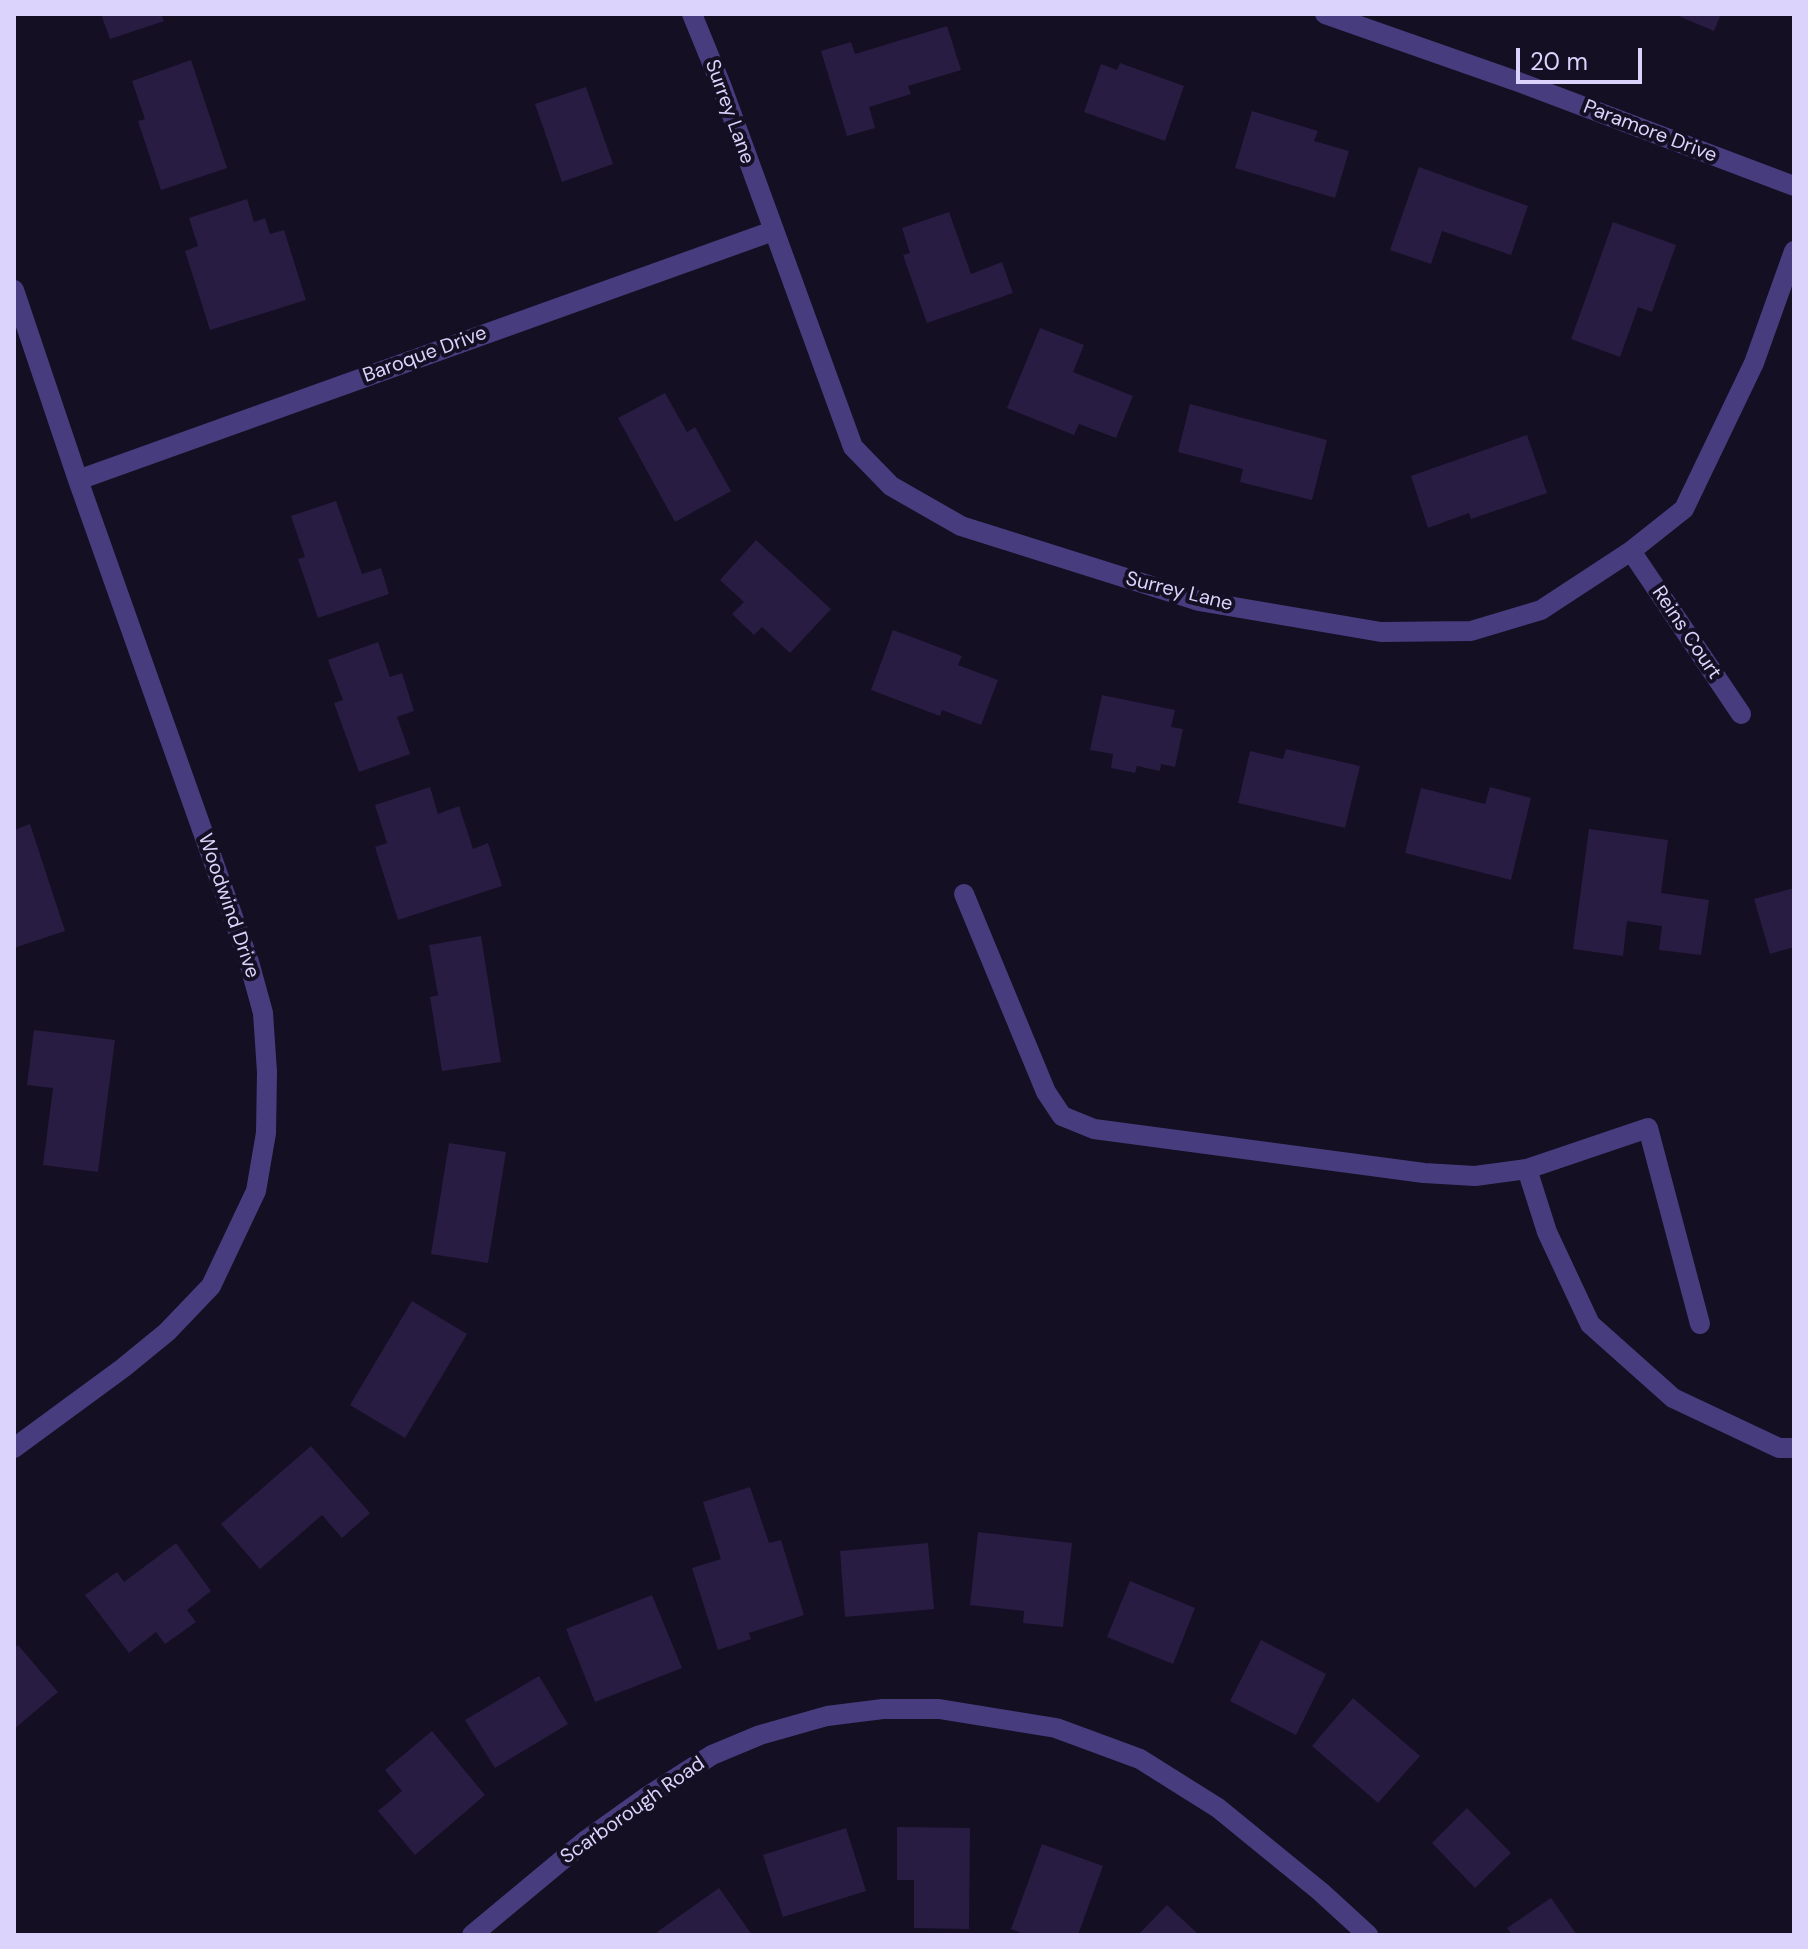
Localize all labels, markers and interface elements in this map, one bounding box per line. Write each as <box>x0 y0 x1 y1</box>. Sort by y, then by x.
scale bar <box>1520 32 1646 82</box>
text: 20 m <box>1530 46 1588 77</box>
street label: Surrey Lane <box>699 57 759 167</box>
street label: Paramore Drive <box>1580 96 1720 168</box>
street label: Baroque Drive <box>360 322 490 388</box>
street label: Surrey Lane <box>1123 567 1235 617</box>
street label: Reins Court <box>1646 582 1726 684</box>
street label: Woodwind Drive <box>192 831 264 981</box>
street label: Scarborough Road <box>556 1752 710 1870</box>

